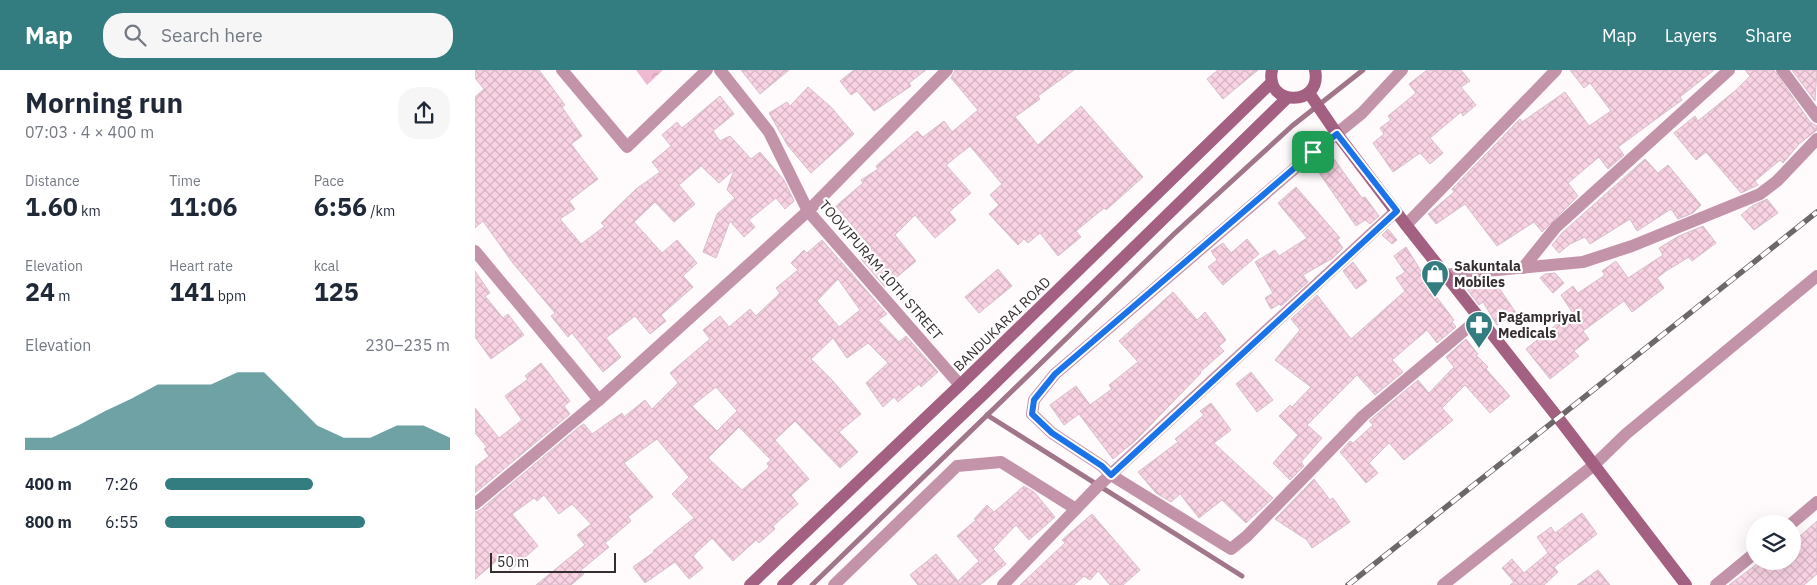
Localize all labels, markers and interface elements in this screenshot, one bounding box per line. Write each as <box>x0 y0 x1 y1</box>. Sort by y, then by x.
search box <box>103 13 453 58</box>
text: Map <box>25 19 73 51</box>
icon: search <box>121 21 149 49</box>
text: Search here <box>161 23 263 47</box>
text: Map <box>1602 24 1637 47</box>
text: Layers <box>1665 24 1717 47</box>
text: Share <box>1745 24 1792 47</box>
text: Morning run <box>25 84 183 121</box>
button: share <box>398 87 450 139</box>
text: 07:03 · 4 × 400 m <box>25 122 154 142</box>
pin <box>1292 131 1334 173</box>
icon: arrive <box>1299 138 1327 166</box>
text: Distance <box>25 172 80 190</box>
text: Time <box>169 172 201 190</box>
text: Pace <box>314 172 344 190</box>
text: 1.60 <box>25 190 78 223</box>
text: 11:06 <box>169 190 238 223</box>
text: 6:56 <box>314 190 367 223</box>
street label: TOOVIPURAM 10TH STREET <box>815 196 947 344</box>
text: km <box>78 202 101 220</box>
text: /km <box>367 202 395 220</box>
text: Elevation <box>25 257 83 275</box>
text: Heart rate <box>169 257 233 275</box>
text: kcal <box>314 257 339 275</box>
place label: Sakuntala Mobiles <box>1454 257 1521 291</box>
shop icon: Sakuntala Mobiles <box>1420 259 1450 298</box>
street label: BANDUKARAI ROAD <box>950 273 1054 375</box>
text: 24 <box>25 275 55 308</box>
text: 141 <box>169 275 214 308</box>
text: 125 <box>314 275 359 308</box>
text: m <box>55 287 71 305</box>
text: bpm <box>214 287 246 305</box>
place label: Pagampriyal Medicals <box>1498 308 1581 342</box>
pharmacy icon: Pagampriyal Medicals <box>1464 310 1494 349</box>
text: Elevation <box>25 335 91 355</box>
text: 230–235 m <box>365 335 450 355</box>
text: 400 m <box>25 474 72 494</box>
text: 7:26 <box>105 474 138 494</box>
text: 800 m <box>25 512 72 532</box>
text: 6:55 <box>105 512 138 532</box>
map controls <box>1746 515 1801 570</box>
button: layers <box>1746 515 1801 570</box>
scale bar <box>490 550 616 573</box>
text: 50 m <box>497 553 529 571</box>

